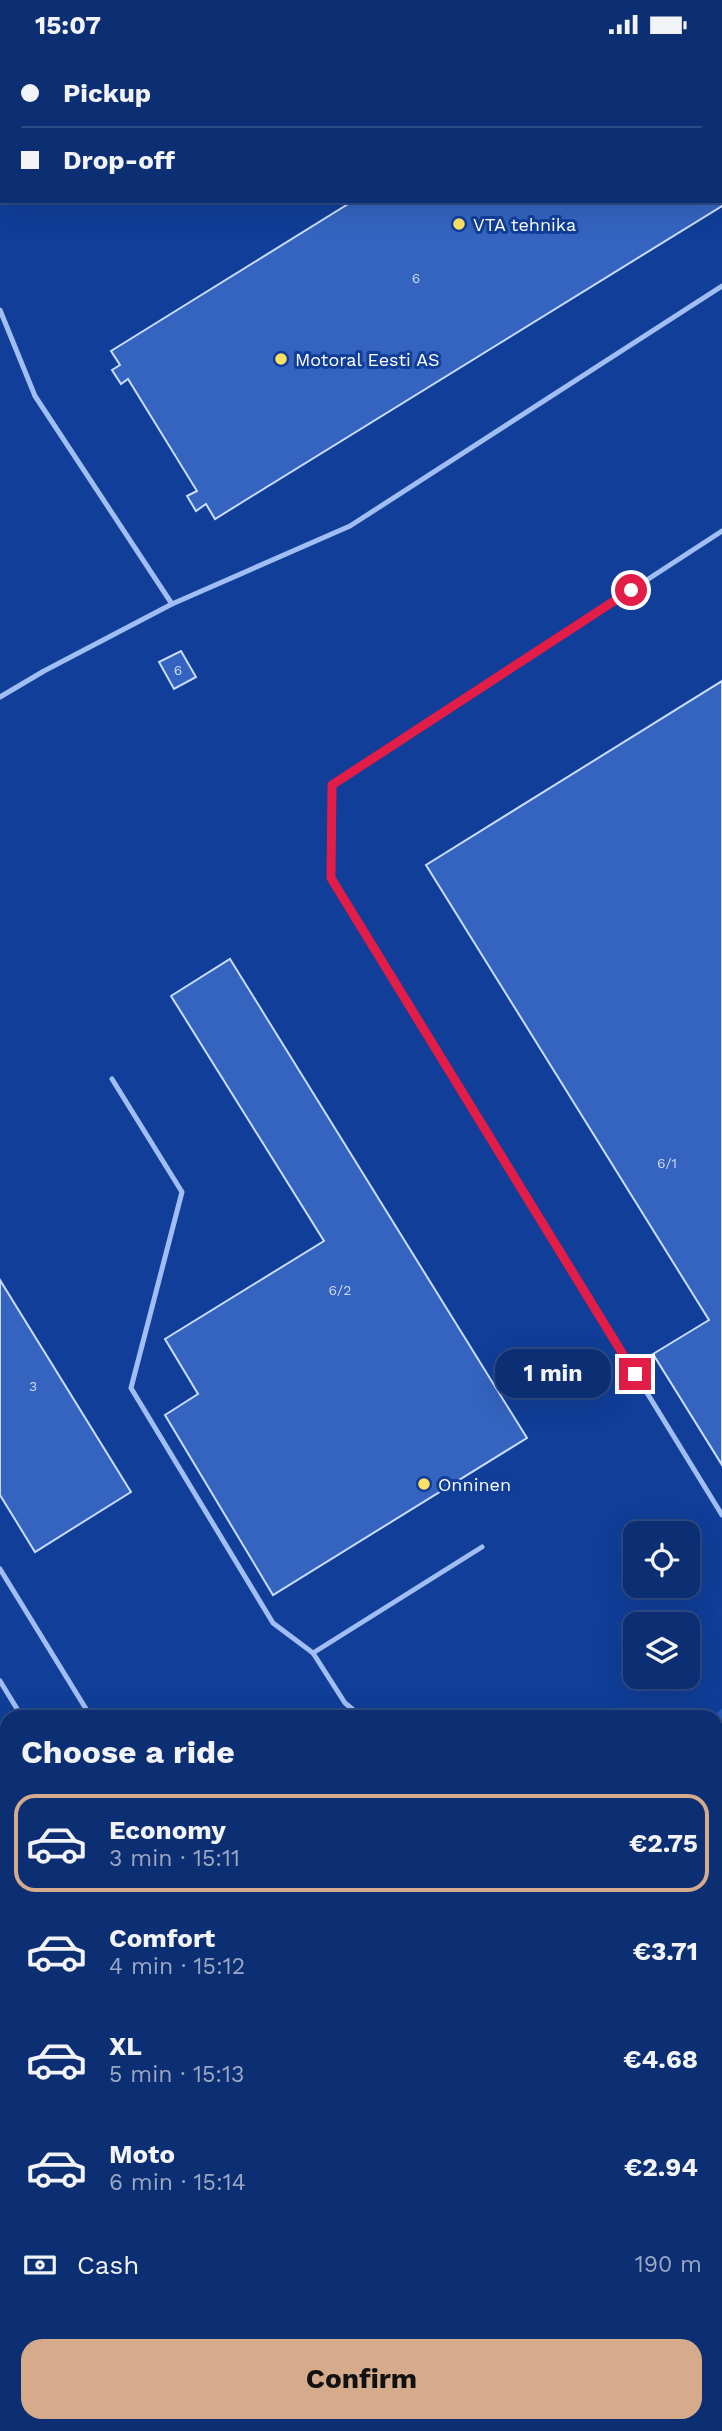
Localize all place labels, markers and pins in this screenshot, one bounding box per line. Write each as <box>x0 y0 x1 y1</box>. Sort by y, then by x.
place label: VTA tehnika <box>473 214 576 235</box>
marker: VTA tehnika <box>451 216 467 232</box>
place label: Motoral Eesti AS <box>295 349 440 370</box>
marker: Motoral Eesti AS <box>273 351 289 367</box>
place label: Onninen <box>438 1474 511 1495</box>
marker: Onninen <box>416 1476 432 1492</box>

